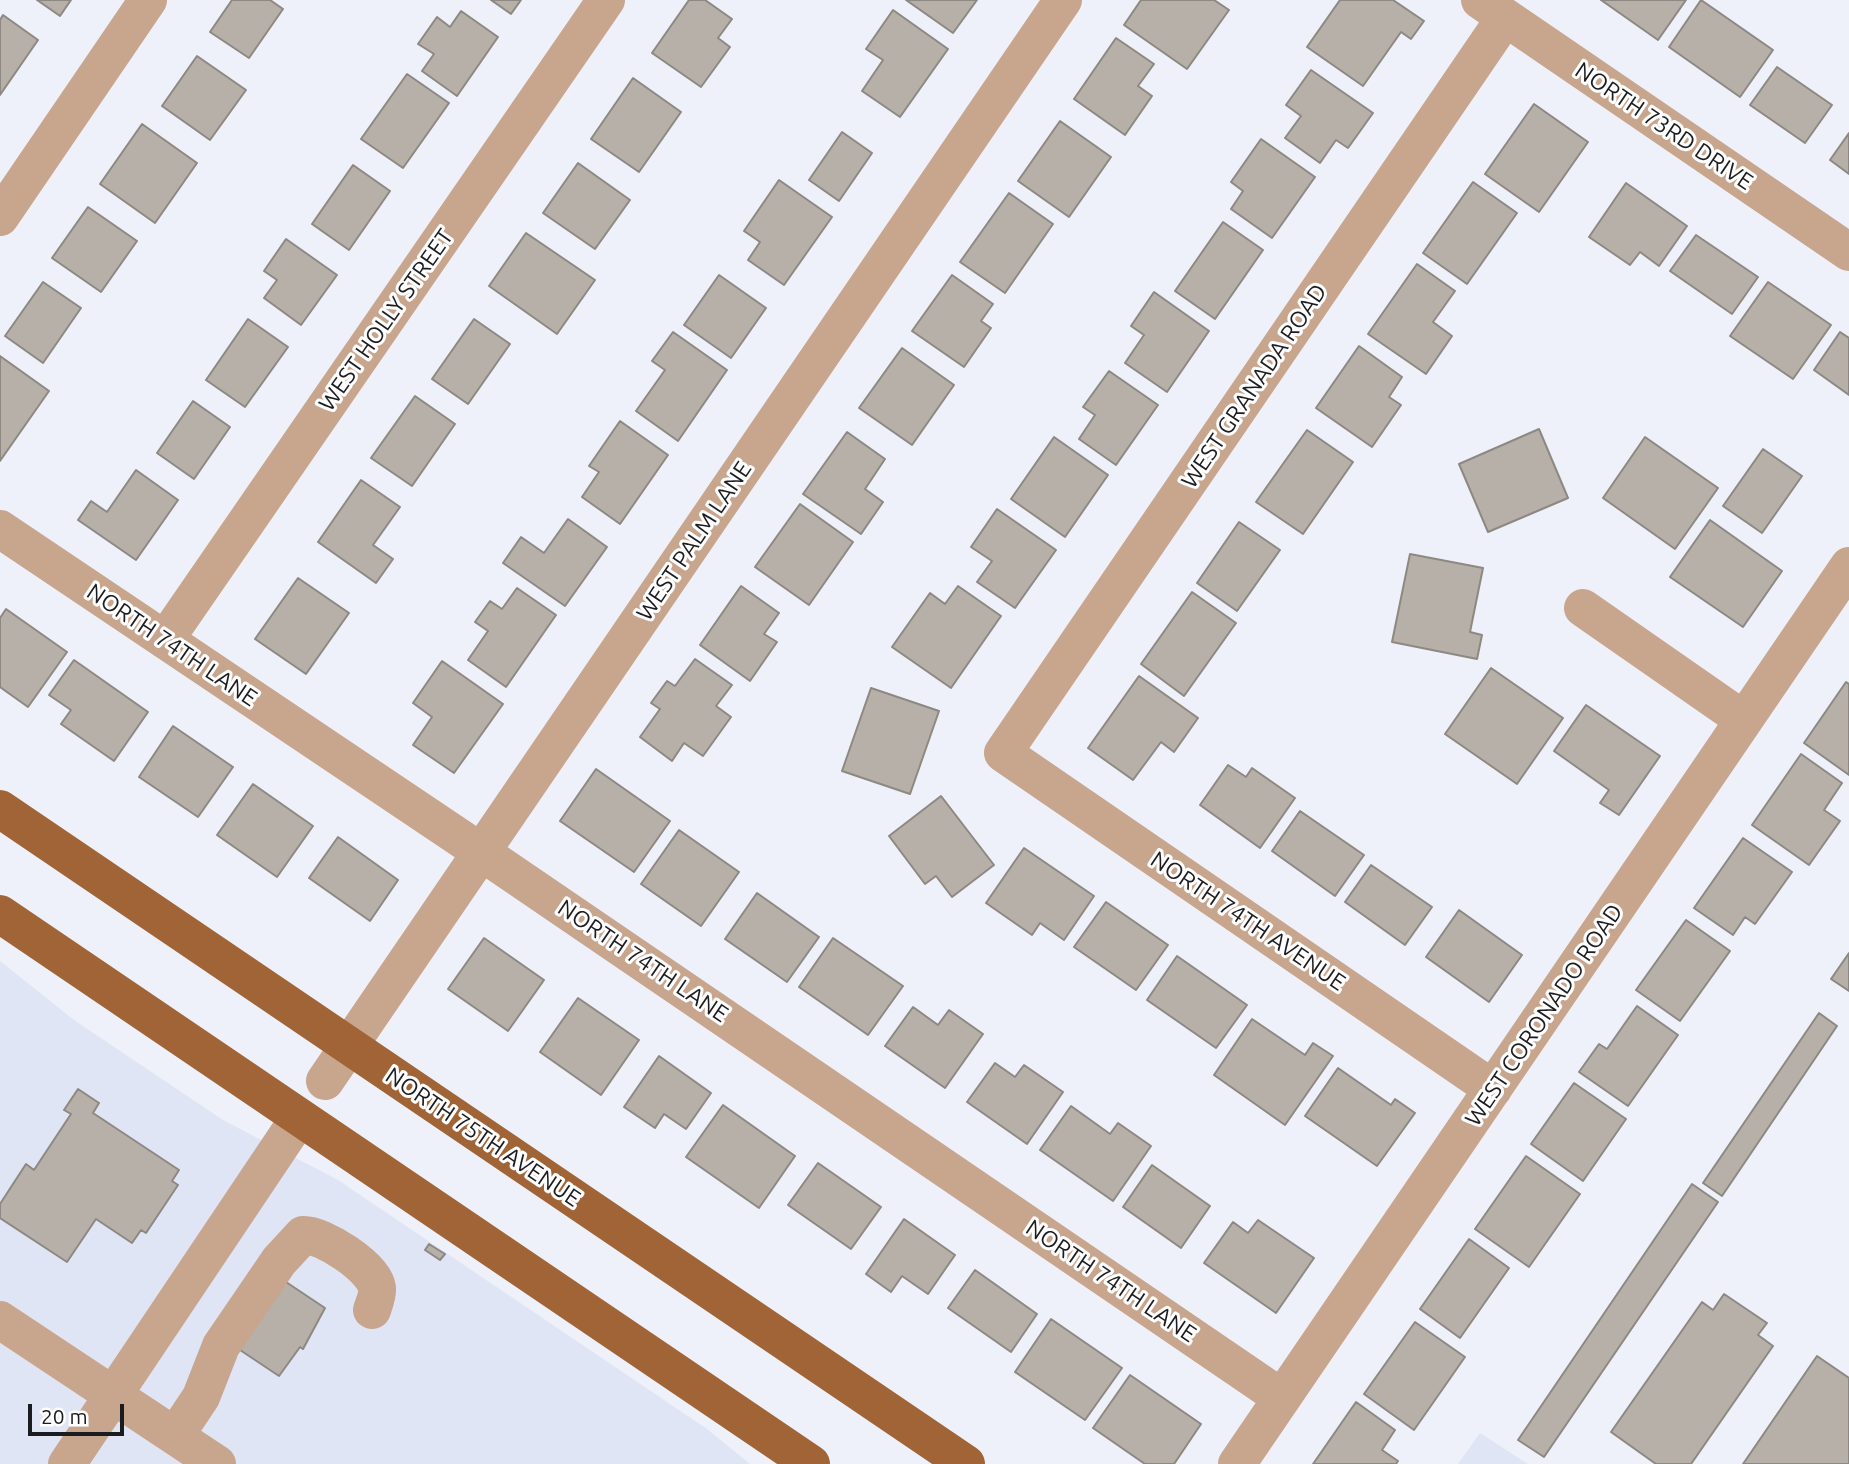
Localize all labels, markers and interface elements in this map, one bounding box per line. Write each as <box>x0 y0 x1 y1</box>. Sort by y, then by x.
street label: NORTH 73RD DRIVE <box>1570 56 1758 196</box>
street label: WEST HOLLY STREET <box>313 224 459 416</box>
street label: WEST GRANADA ROAD <box>1175 279 1333 493</box>
street label: WEST PALM LANE <box>631 456 757 626</box>
street label: NORTH 74TH LANE <box>82 578 262 712</box>
street label: NORTH 74TH AVENUE <box>1145 846 1351 996</box>
street label: NORTH 74TH LANE <box>553 894 733 1028</box>
street label: WEST CORONADO ROAD <box>1459 899 1629 1131</box>
street label: NORTH 75TH AVENUE <box>380 1062 586 1212</box>
street label: NORTH 74TH LANE <box>1021 1214 1201 1348</box>
scale bar <box>32 1390 128 1434</box>
text: 20 m <box>41 1404 88 1428</box>

